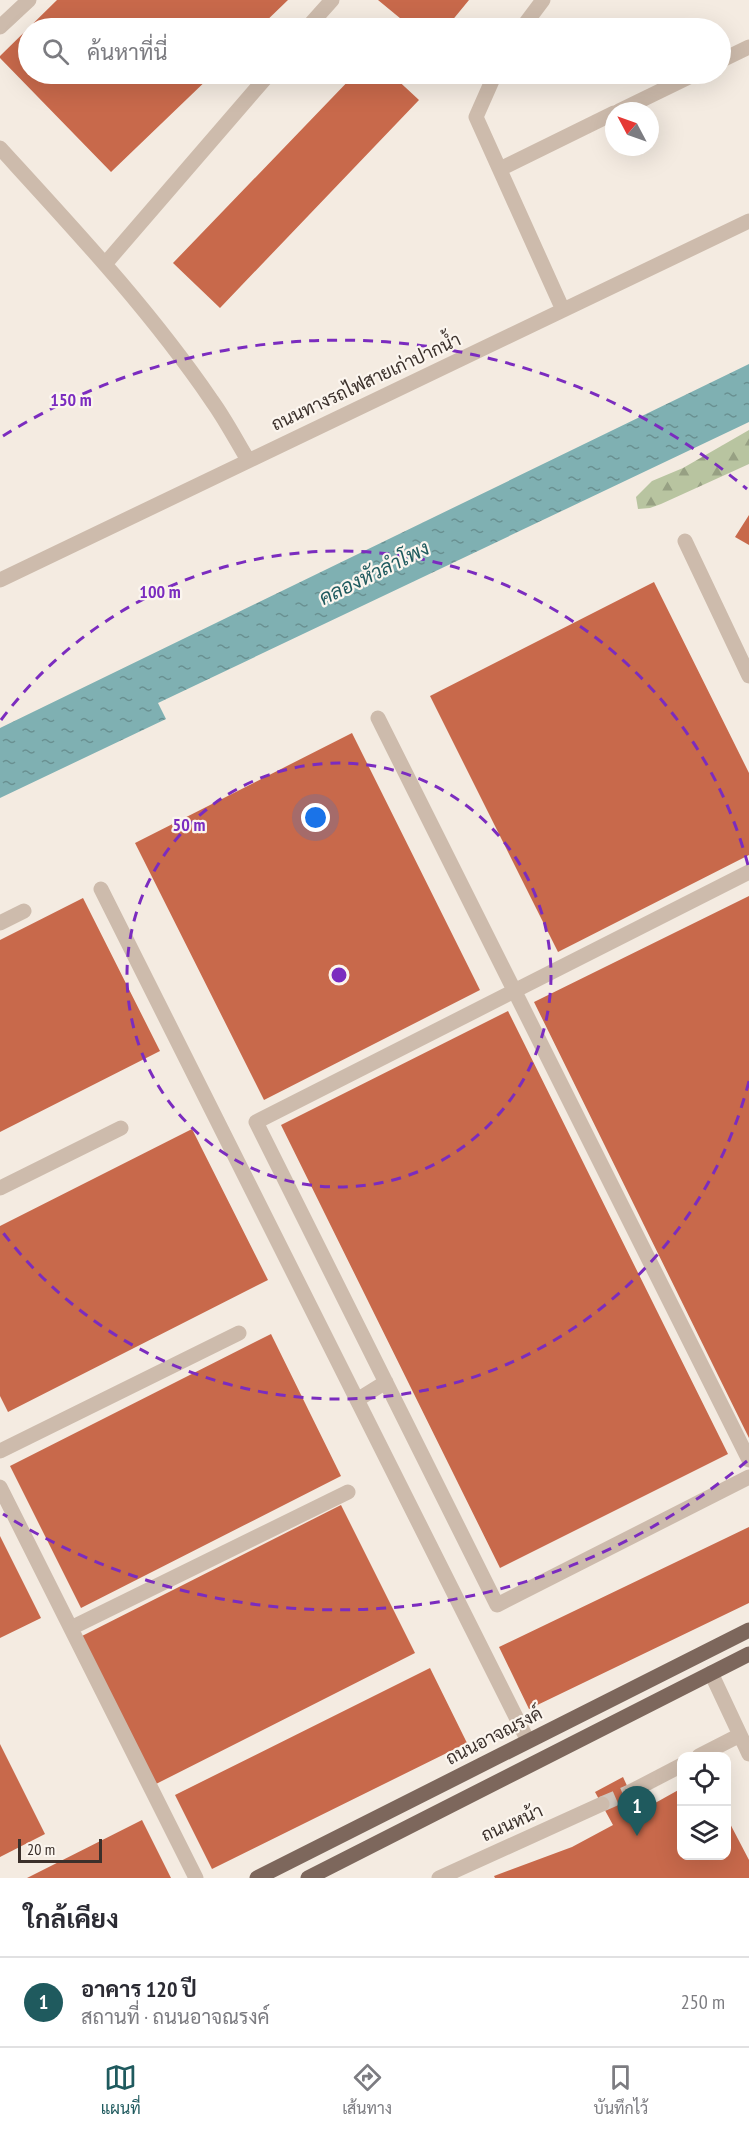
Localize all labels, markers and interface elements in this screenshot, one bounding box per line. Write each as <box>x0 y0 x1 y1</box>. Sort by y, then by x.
search box <box>18 18 731 84</box>
icon: search <box>39 35 72 68</box>
text: ค้นหาที่นี่ <box>87 38 167 66</box>
north arrow <box>605 102 659 156</box>
street label: ถนนทางรถไฟสายเก่าปากน้ำ <box>266 324 464 436</box>
text: 150 m <box>50 388 92 411</box>
water label: คลองหัวลำโพง <box>314 535 434 611</box>
text: 100 m <box>139 580 181 603</box>
your location <box>301 803 330 832</box>
text: 50 m <box>173 813 205 836</box>
centre of rings <box>329 965 349 985</box>
street label: ถนนอาจณรงค์ <box>441 1700 546 1770</box>
map controls <box>677 1752 731 1860</box>
button: locate <box>677 1752 731 1806</box>
pin: 1 <box>618 1786 656 1836</box>
street label: ถนนหน้า <box>477 1799 546 1846</box>
button: layers <box>677 1806 731 1860</box>
scale bar <box>18 1836 102 1864</box>
text: 20 m <box>27 1839 55 1859</box>
text: ใกล้เคียง <box>24 1902 119 1935</box>
text: อาคาร 120 ปี <box>81 1975 197 2003</box>
text: 1 <box>39 1989 48 2015</box>
text: 250 m <box>681 1989 725 2015</box>
text: สถานที่ · ถนนอาจณรงค์ <box>81 2004 270 2030</box>
tab: แผนที่ <box>101 2061 141 2118</box>
tab: เส้นทาง <box>342 2061 392 2118</box>
tab: บันทึกไว้ <box>594 2061 648 2118</box>

